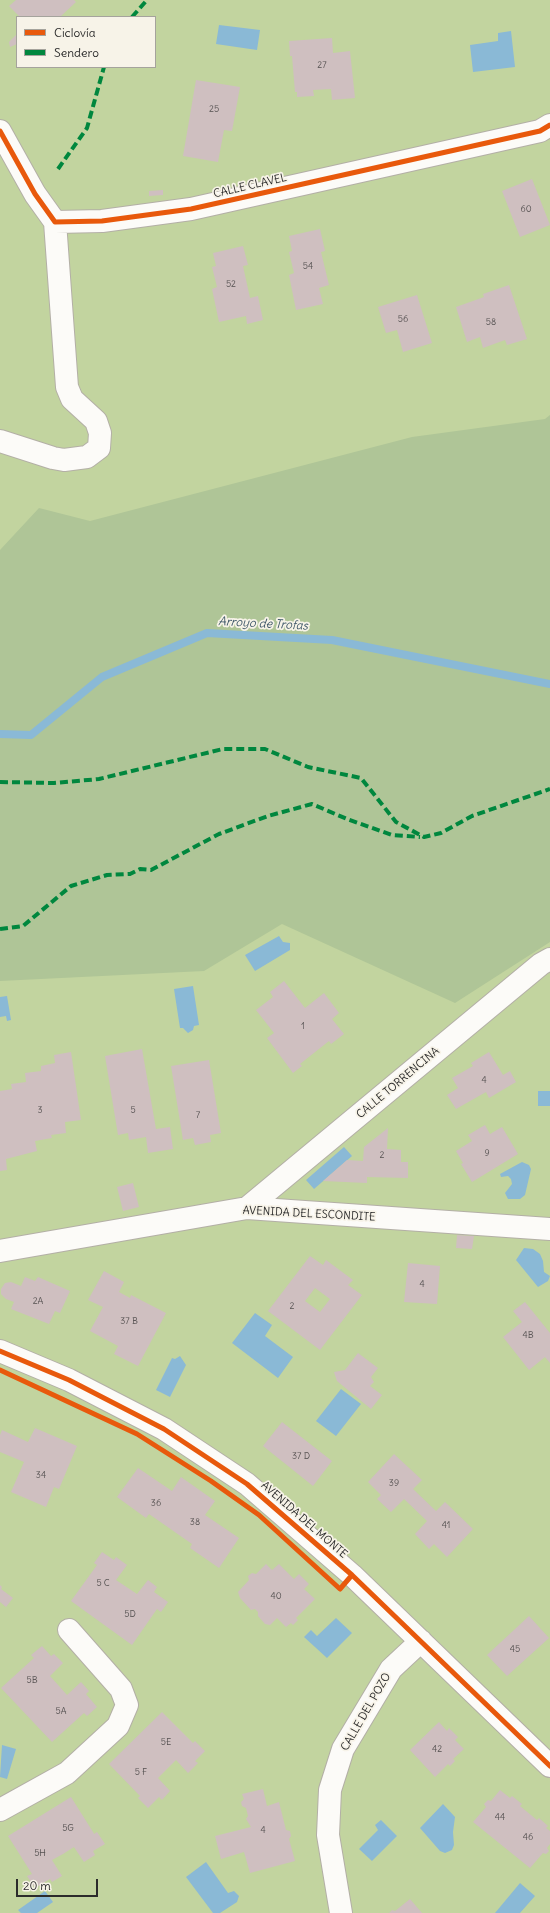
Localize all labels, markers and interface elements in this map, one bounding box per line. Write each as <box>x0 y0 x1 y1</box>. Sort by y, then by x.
legend <box>16 16 156 68</box>
text: Ciclovía <box>54 25 95 40</box>
text: Sendero <box>54 45 99 60</box>
house number: 27 <box>317 60 327 70</box>
house number: 25 <box>209 104 219 114</box>
street label: CALLE CLAVEL <box>212 171 288 201</box>
house number: 60 <box>520 204 532 214</box>
house number: 54 <box>303 261 313 271</box>
house number: 52 <box>226 279 236 289</box>
house number: 56 <box>398 314 408 324</box>
house number: 58 <box>486 317 496 327</box>
water label: Arroyo de Trofas <box>218 614 308 634</box>
house number: 1 <box>301 1021 305 1031</box>
street label: CALLE TORRENCINA <box>354 1044 442 1122</box>
house number: 4 <box>481 1075 487 1085</box>
house number: 3 <box>37 1105 43 1115</box>
house number: 5 <box>130 1105 136 1115</box>
house number: 7 <box>196 1110 200 1120</box>
house number: 9 <box>484 1148 490 1158</box>
house number: 2 <box>380 1150 384 1160</box>
street label: AVENIDA DEL ESCONDITE <box>242 1204 376 1224</box>
house number: 4 <box>419 1279 425 1289</box>
house number: 2A <box>33 1296 43 1306</box>
house number: 2 <box>290 1301 294 1311</box>
house number: 37 B <box>120 1316 138 1326</box>
house number: 4B <box>522 1330 534 1340</box>
house number: 37 D <box>292 1451 310 1461</box>
house number: 34 <box>36 1470 46 1480</box>
house number: 39 <box>389 1478 399 1488</box>
street label: AVENIDA DEL MONTE <box>258 1479 350 1561</box>
house number: 36 <box>151 1498 161 1508</box>
house number: 38 <box>190 1517 200 1527</box>
house number: 41 <box>442 1520 450 1530</box>
house number: 5 C <box>96 1578 110 1588</box>
house number: 40 <box>270 1591 282 1601</box>
house number: 5D <box>124 1609 136 1619</box>
house number: 45 <box>510 1644 520 1654</box>
street label: CALLE DEL POZO <box>338 1671 394 1753</box>
house number: 5B <box>26 1675 38 1685</box>
house number: 5A <box>56 1706 66 1716</box>
house number: 5E <box>161 1737 171 1747</box>
house number: 42 <box>432 1744 442 1754</box>
house number: 5 F <box>135 1767 147 1777</box>
house number: 44 <box>495 1812 505 1822</box>
house number: 5G <box>62 1823 74 1833</box>
house number: 4 <box>260 1825 266 1835</box>
house number: 46 <box>523 1832 533 1842</box>
house number: 5H <box>34 1848 46 1858</box>
scale bar <box>18 1871 100 1897</box>
text: 20 m <box>23 1878 51 1893</box>

